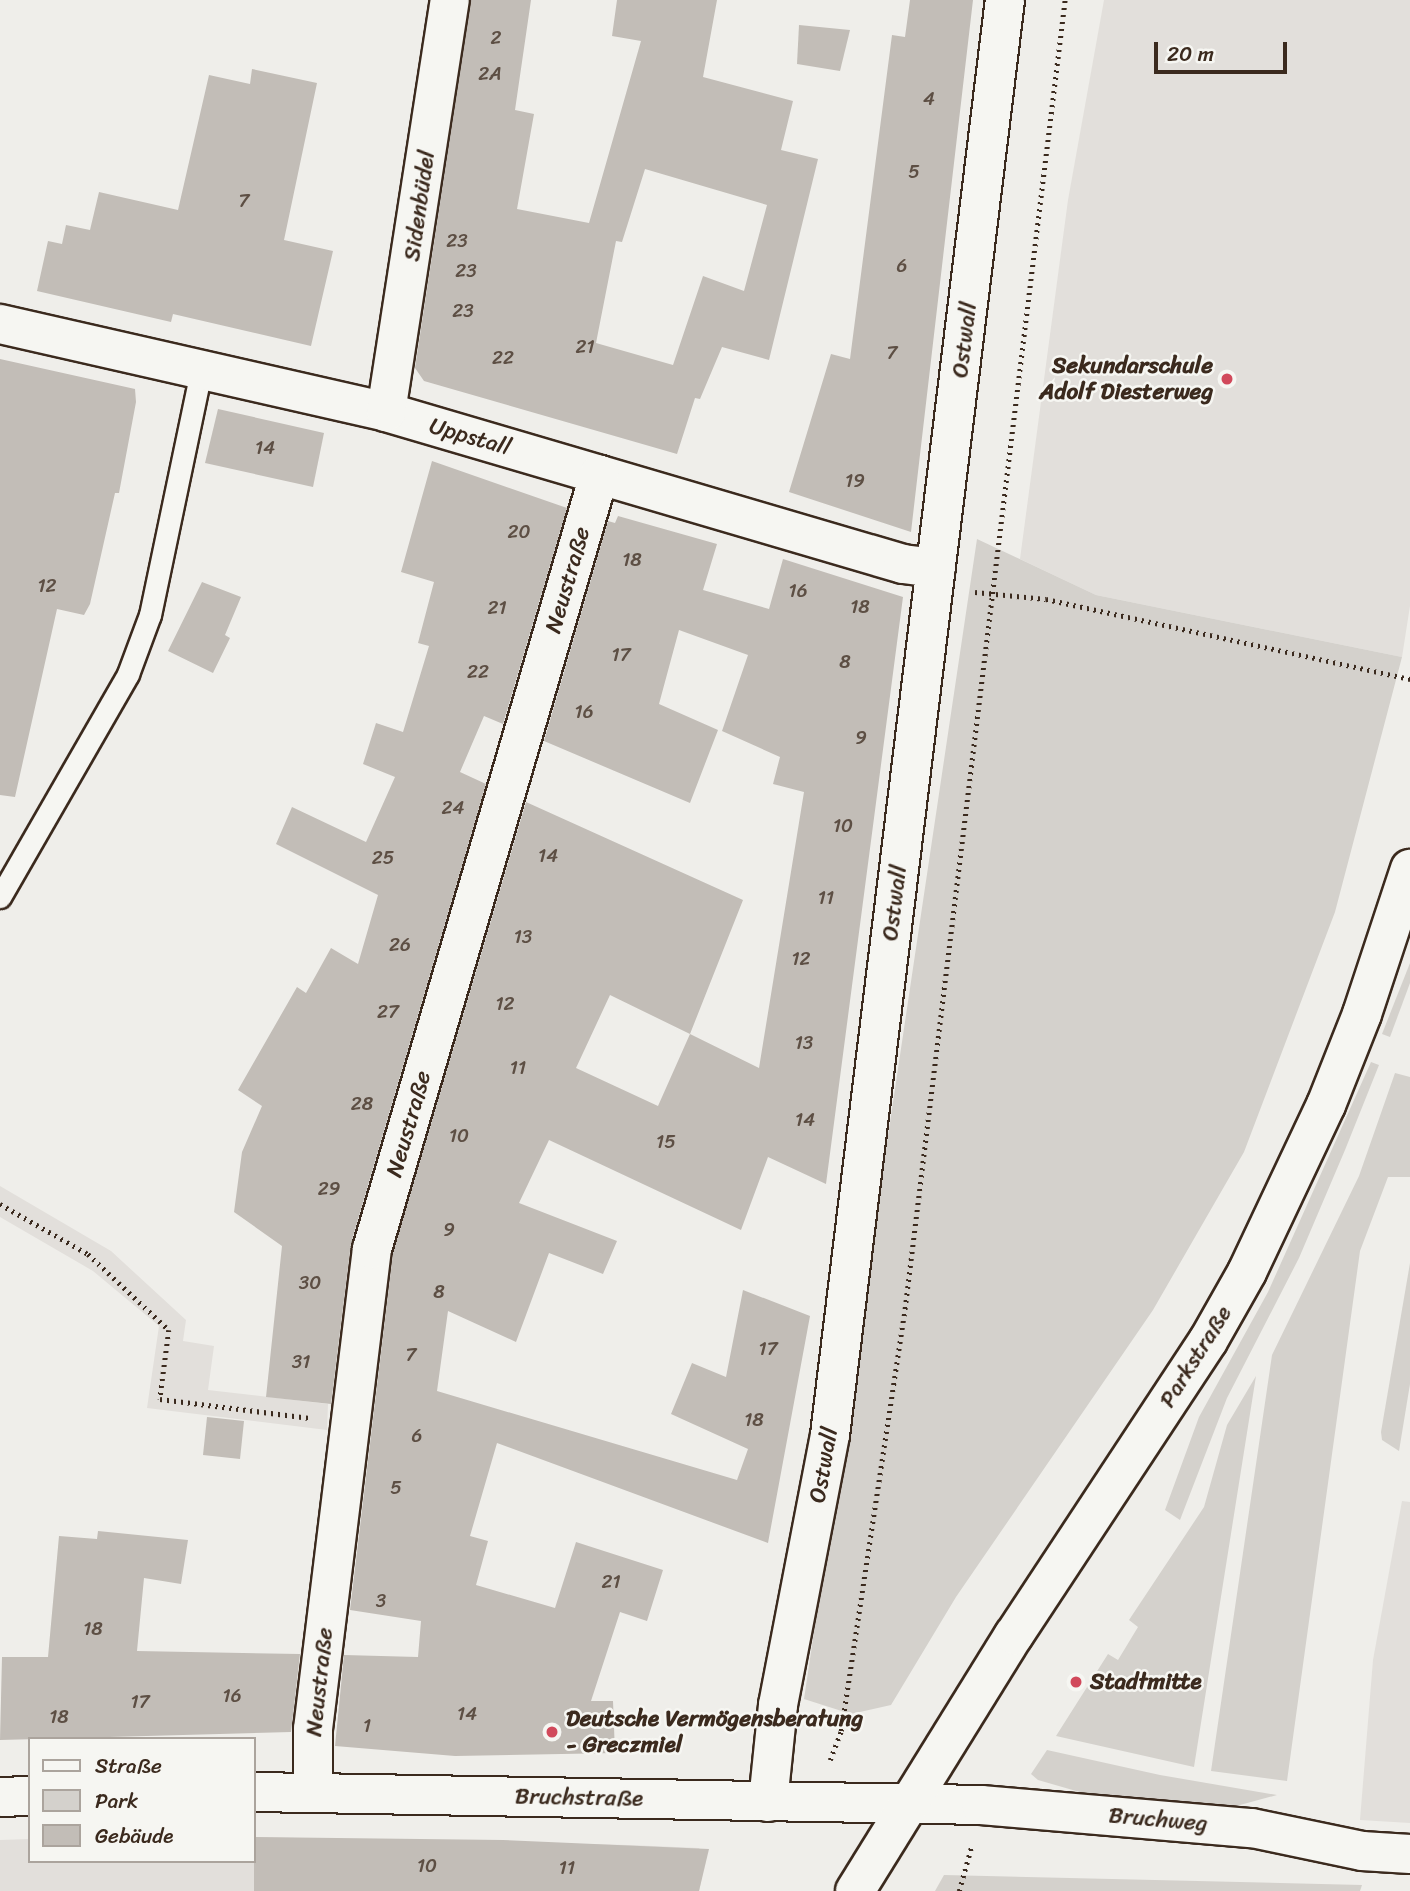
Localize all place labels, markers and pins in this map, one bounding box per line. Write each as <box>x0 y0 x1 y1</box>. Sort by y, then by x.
place label: Sekundarschule Adolf Diesterweg <box>1039 352 1213 406</box>
marker: Sekundarschule Adolf Diesterweg <box>1219 371 1235 387</box>
place label: Stadtmitte <box>1090 1668 1202 1696</box>
marker: Stadtmitte <box>1068 1674 1084 1690</box>
place label: Deutsche Vermögensberatung - Greczmiel <box>566 1705 865 1759</box>
marker: Deutsche Vermögensberatung - Greczmiel <box>544 1724 560 1740</box>

